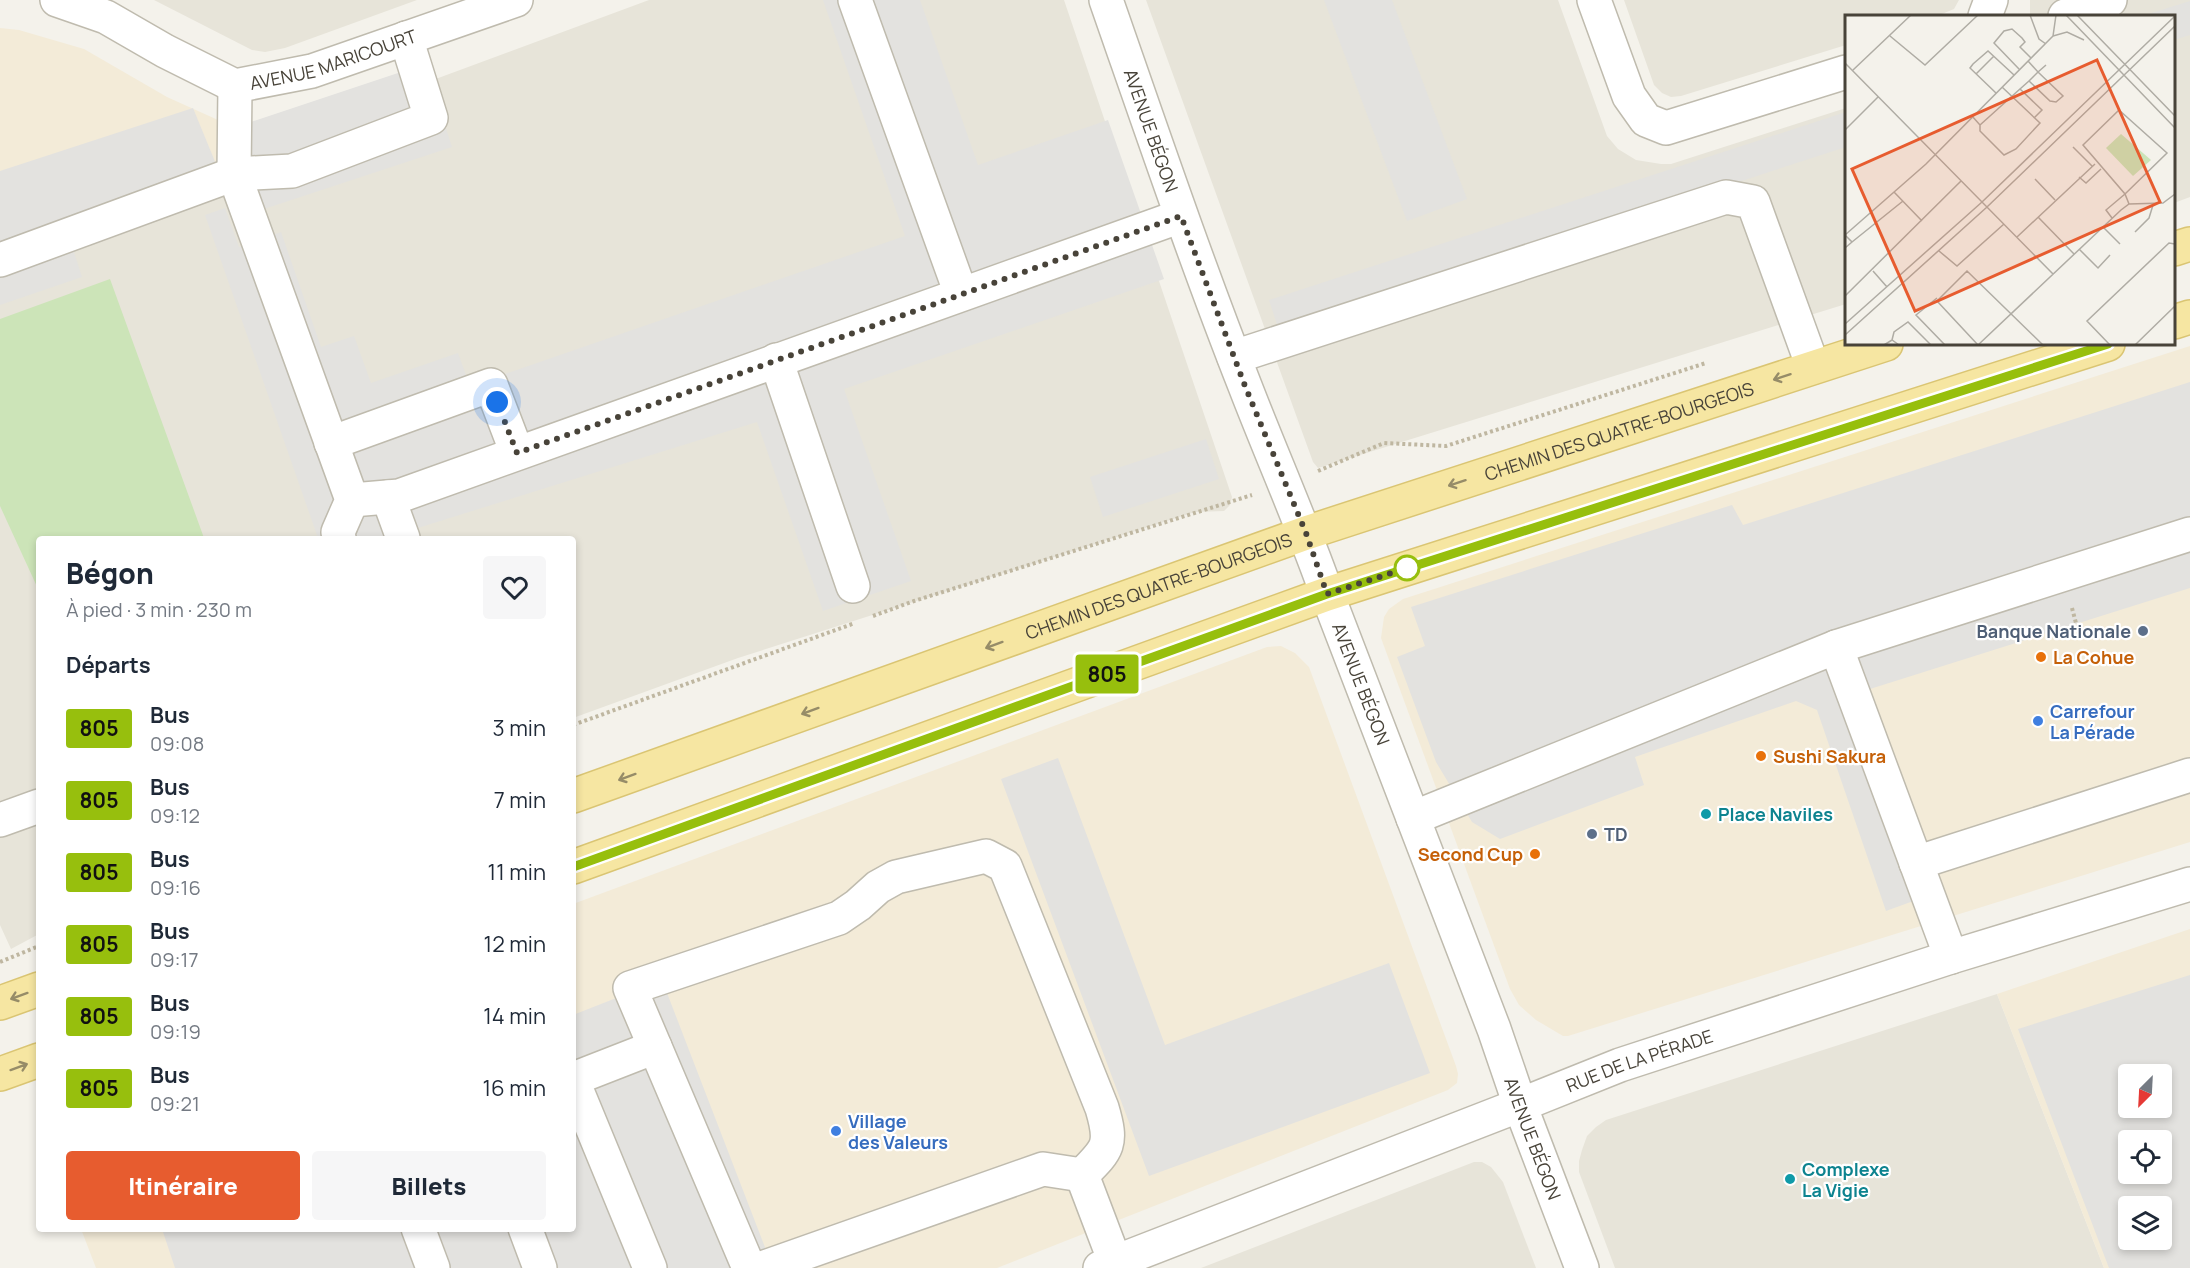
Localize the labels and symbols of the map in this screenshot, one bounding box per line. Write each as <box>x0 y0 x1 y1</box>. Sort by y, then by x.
inset map <box>1845 15 2175 345</box>
street label: AVENUE MARICOURT <box>248 23 420 95</box>
street label: AVENUE BÉGON <box>1119 65 1184 195</box>
one-way arrow <box>1773 373 1792 384</box>
street label: CHEMIN DES QUATRE-BOURGEOIS <box>1481 376 1757 486</box>
your location <box>482 387 512 417</box>
one-way arrow <box>1448 479 1467 490</box>
street label: CHEMIN DES QUATRE-BOURGEOIS <box>1022 527 1295 645</box>
unlabelled marker <box>1394 555 1420 581</box>
street label: AVENUE BÉGON <box>1327 619 1396 748</box>
place label: Banque Nationale <box>1976 619 2131 643</box>
marker: Banque Nationale <box>2136 624 2150 638</box>
one-way arrow <box>985 640 1004 651</box>
place label: La Cohue <box>2053 645 2135 669</box>
marker: La Cohue <box>2034 650 2048 664</box>
line badge: 805 <box>1072 654 1142 694</box>
place label: Carrefour La Pérade <box>2050 699 2135 744</box>
one-way arrow <box>802 706 820 717</box>
marker: Carrefour La Pérade <box>2031 714 2045 728</box>
place label: Sushi Sakura <box>1773 744 1886 768</box>
marker: Sushi Sakura <box>1754 749 1768 763</box>
one-way arrow <box>618 773 637 784</box>
place label: Place Naviles <box>1718 802 1833 826</box>
marker: Place Naviles <box>1699 807 1713 821</box>
place label: TD <box>1604 822 1628 846</box>
marker: TD <box>1585 827 1599 841</box>
place label: Second Cup <box>1418 842 1523 866</box>
marker: Second Cup <box>1528 847 1542 861</box>
one-way arrow <box>11 991 29 1002</box>
street label: RUE DE LA PÉRADE <box>1562 1024 1716 1097</box>
one-way arrow <box>10 1061 28 1072</box>
north arrow <box>2118 1064 2172 1118</box>
street label: AVENUE BÉGON <box>1499 1074 1567 1203</box>
place label: Village des Valeurs <box>848 1109 948 1154</box>
marker: Village des Valeurs <box>829 1124 843 1138</box>
place label: Complexe La Vigie <box>1802 1157 1890 1202</box>
marker: Complexe La Vigie <box>1783 1172 1797 1186</box>

